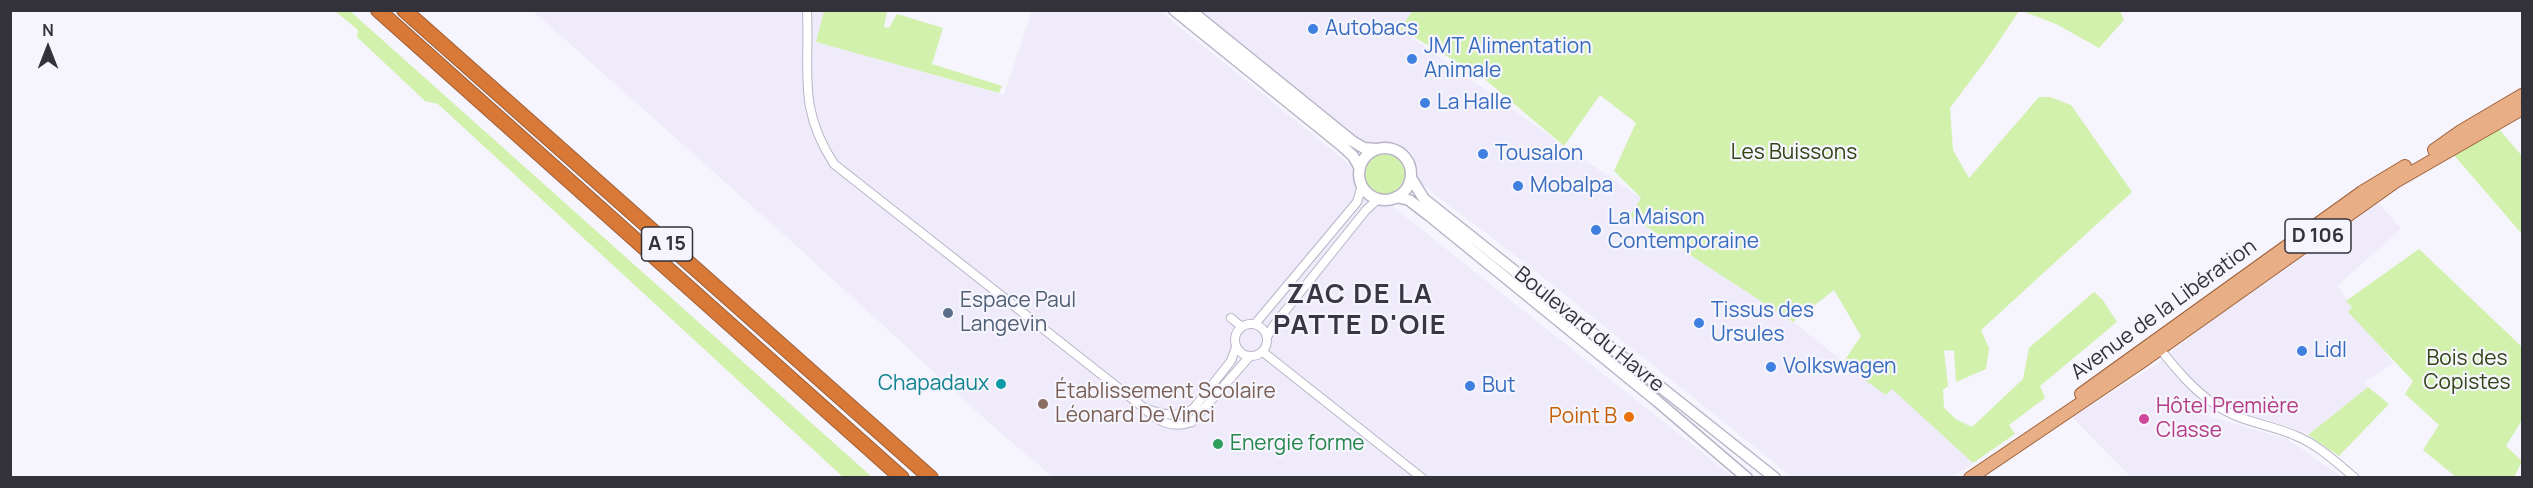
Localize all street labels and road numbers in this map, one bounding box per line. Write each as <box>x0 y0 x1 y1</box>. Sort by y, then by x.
road number: D 106 <box>2285 219 2351 253</box>
road number: A 15 <box>642 227 692 261</box>
street label: Avenue de la Libération <box>2066 234 2262 386</box>
street label: Boulevard du Havre <box>1509 262 1669 398</box>

